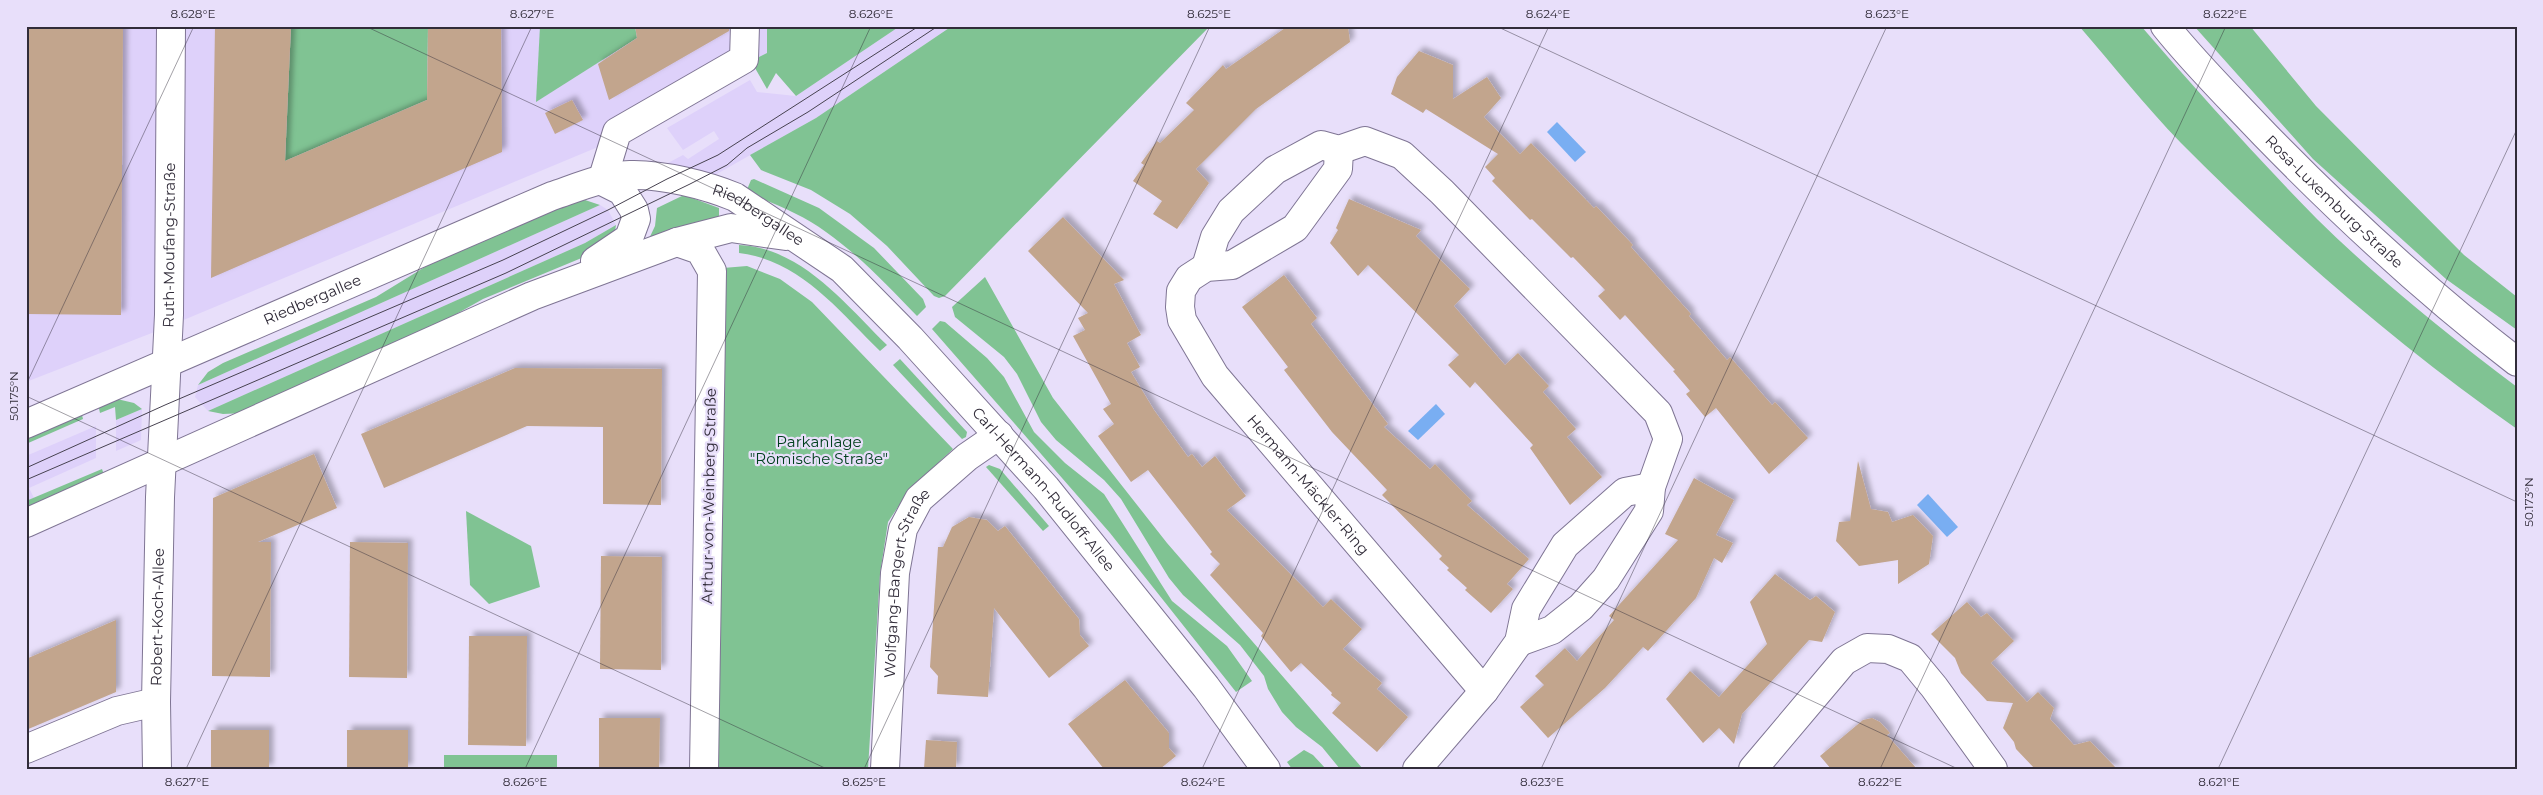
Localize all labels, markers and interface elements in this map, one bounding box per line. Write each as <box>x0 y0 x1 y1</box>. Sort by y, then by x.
text: 8.628°E <box>170 6 216 21</box>
text: 8.627°E <box>510 6 554 21</box>
text: 8.626°E <box>849 6 893 21</box>
text: 8.625°E <box>1187 6 1231 21</box>
text: 8.624°E <box>1526 6 1570 21</box>
text: 8.623°E <box>1865 6 1909 21</box>
text: 8.622°E <box>2203 6 2247 21</box>
street label: Rosa-Luxemburg-Straße <box>2261 131 2407 272</box>
street label: Ruth-Moufang-Straße <box>158 163 179 328</box>
street label: Riedbergallee <box>710 179 808 250</box>
street label: Riedbergallee <box>260 270 364 329</box>
text: 50.175°N <box>6 371 21 421</box>
street label: Arthur-von-Weinberg-Straße <box>697 388 720 604</box>
street label: Carl-Hermann-Rudloff-Allee <box>968 403 1119 575</box>
street label: Hermann-Mäckler-Ring <box>1243 410 1374 559</box>
park label: Parkanlage "Römische Straße" <box>750 432 888 468</box>
text: 50.173°N <box>2521 477 2536 527</box>
street label: Wolfgang-Bangert-Straße <box>880 484 934 678</box>
street label: Robert-Koch-Allee <box>146 548 168 686</box>
text: 8.627°E <box>165 774 209 789</box>
text: 8.626°E <box>503 774 547 789</box>
text: 8.625°E <box>842 774 886 789</box>
text: 8.624°E <box>1181 774 1225 789</box>
text: 8.623°E <box>1520 774 1564 789</box>
text: 8.622°E <box>1858 774 1902 789</box>
text: 8.621°E <box>2198 774 2240 789</box>

